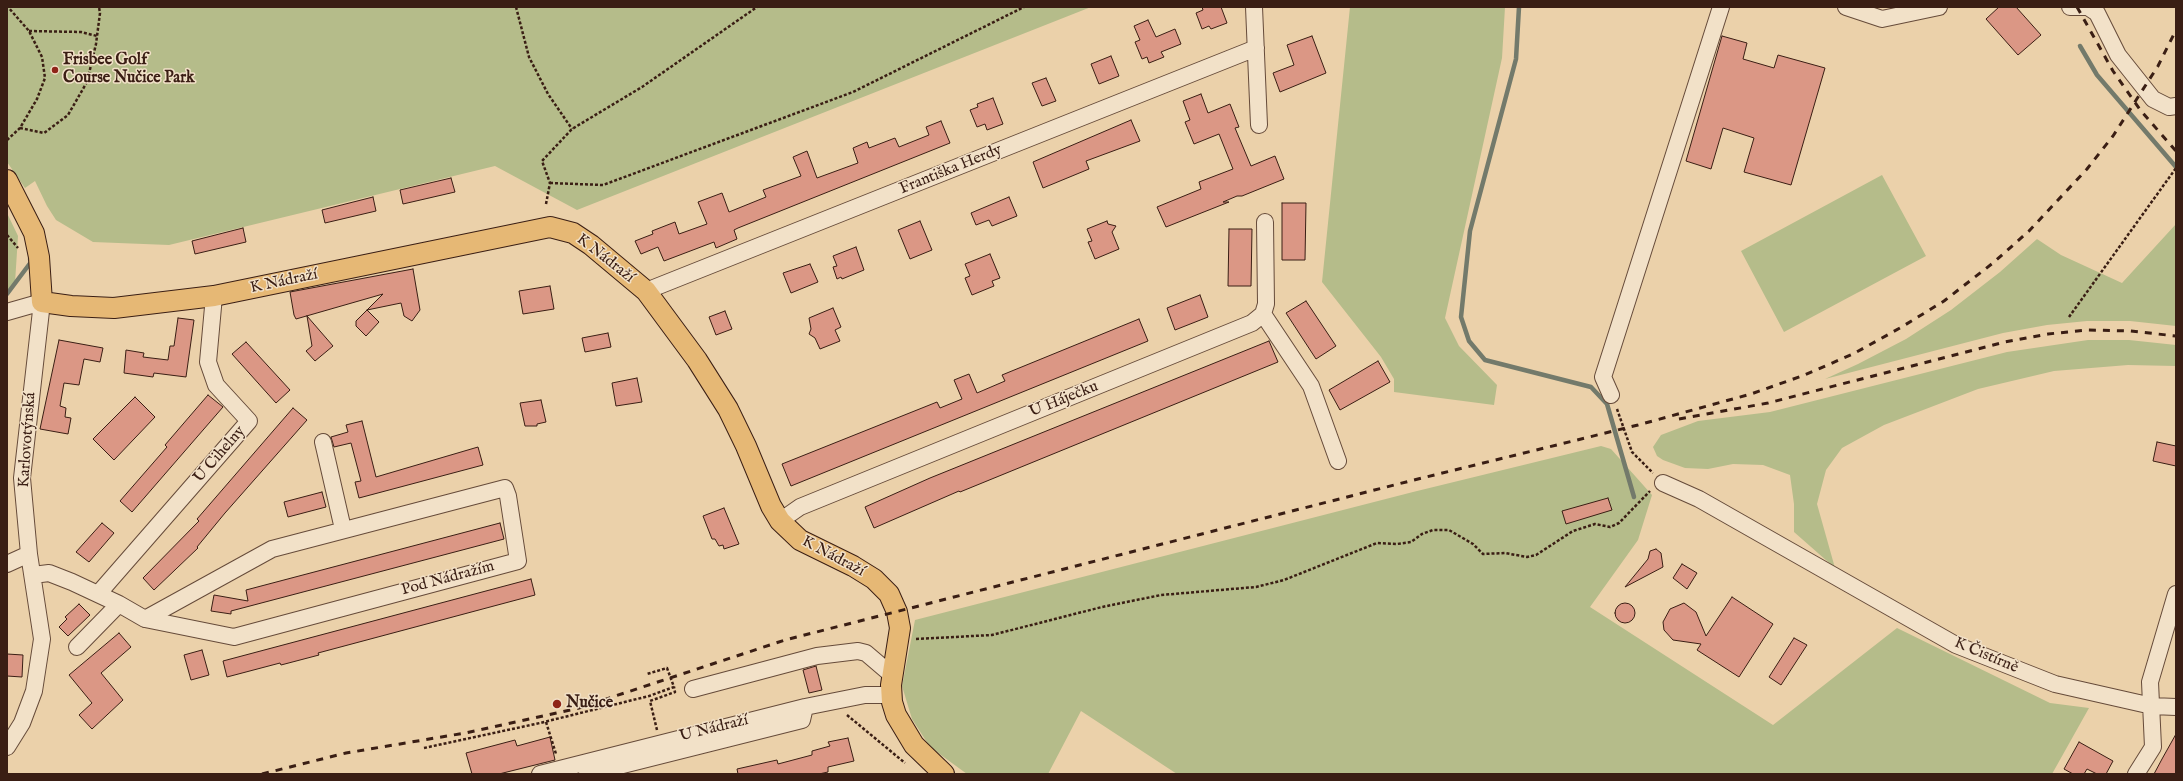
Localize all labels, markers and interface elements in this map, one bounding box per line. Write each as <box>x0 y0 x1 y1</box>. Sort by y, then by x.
place label: Frisbee Golf Course Nučice Park <box>63 51 195 89</box>
marker: Frisbee Golf Course Nučice Park <box>50 65 60 75</box>
street label: Františka Herdy <box>897 141 1005 199</box>
street label: K Nádraží <box>572 230 638 288</box>
street label: K Nádraží <box>249 266 319 298</box>
street label: U Háječku <box>1027 378 1101 422</box>
street label: Karlovotýnská <box>15 392 41 488</box>
street label: U Cihelny <box>190 423 250 487</box>
street label: K Nádraží <box>798 532 868 582</box>
street label: Pod Nádražím <box>400 557 496 601</box>
street label: K Čistírně <box>1951 634 2021 678</box>
place label: Nučice <box>566 694 613 714</box>
marker: Nučice <box>551 698 563 710</box>
street label: U Nádraží <box>678 711 750 747</box>

